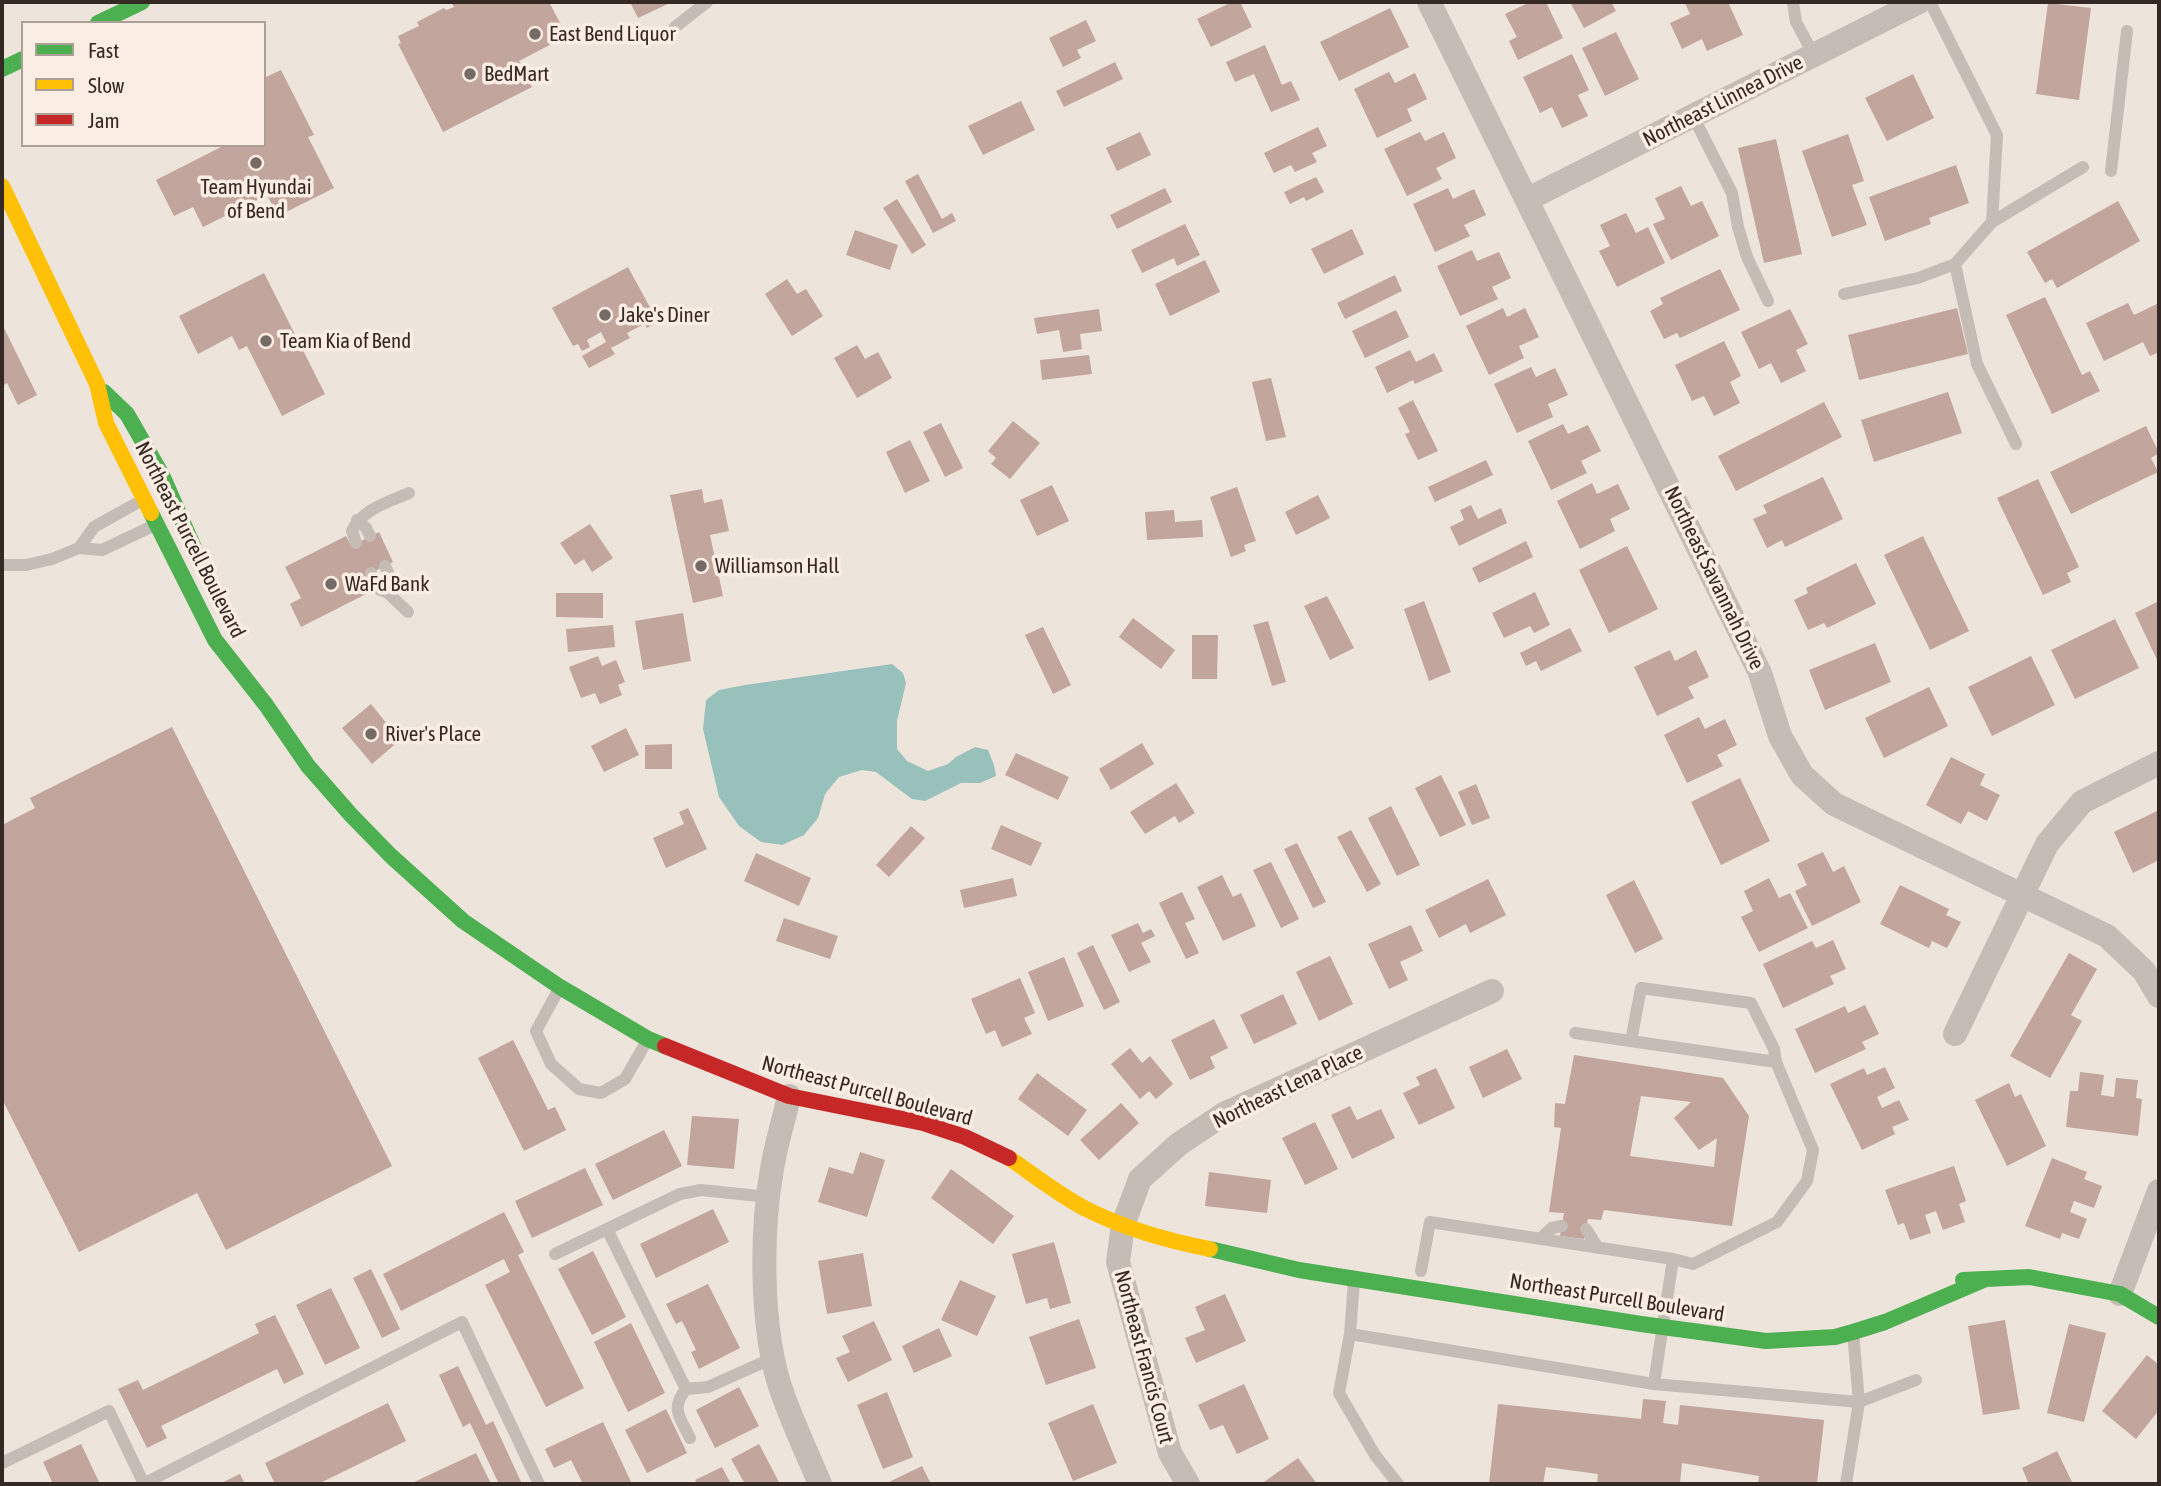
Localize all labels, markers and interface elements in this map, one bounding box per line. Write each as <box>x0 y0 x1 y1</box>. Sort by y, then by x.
legend <box>21 21 266 147</box>
place label: East Bend Liquor <box>549 21 676 47</box>
marker: East Bend Liquor <box>527 26 543 42</box>
text: Fast <box>88 38 119 62</box>
street label: Northeast Linnea Drive <box>1639 50 1807 152</box>
place label: BedMart <box>484 61 549 87</box>
marker: BedMart <box>462 66 478 82</box>
text: Slow <box>88 73 124 97</box>
text: Jam <box>88 108 120 132</box>
marker: Team Hyundai of Bend <box>248 155 264 171</box>
place label: Team Hyundai of Bend <box>201 174 311 224</box>
place label: Jake's Diner <box>619 302 709 328</box>
marker: Jake's Diner <box>597 307 613 323</box>
place label: Team Kia of Bend <box>280 328 411 354</box>
marker: Team Kia of Bend <box>258 333 274 349</box>
street label: Northeast Purcell Boulevard <box>130 438 250 642</box>
street label: Northeast Savannah Drive <box>1659 482 1769 674</box>
place label: Williamson Hall <box>715 553 839 579</box>
marker: Williamson Hall <box>693 558 709 574</box>
place label: WaFd Bank <box>345 571 429 597</box>
marker: WaFd Bank <box>323 576 339 592</box>
place label: River's Place <box>385 721 481 747</box>
marker: River's Place <box>363 726 379 742</box>
street label: Northeast Lena Place <box>1209 1040 1367 1134</box>
street label: Northeast Purcell Boulevard <box>759 1051 975 1131</box>
street label: Northeast Francis Court <box>1109 1268 1179 1446</box>
street label: Northeast Purcell Boulevard <box>1508 1269 1726 1327</box>

